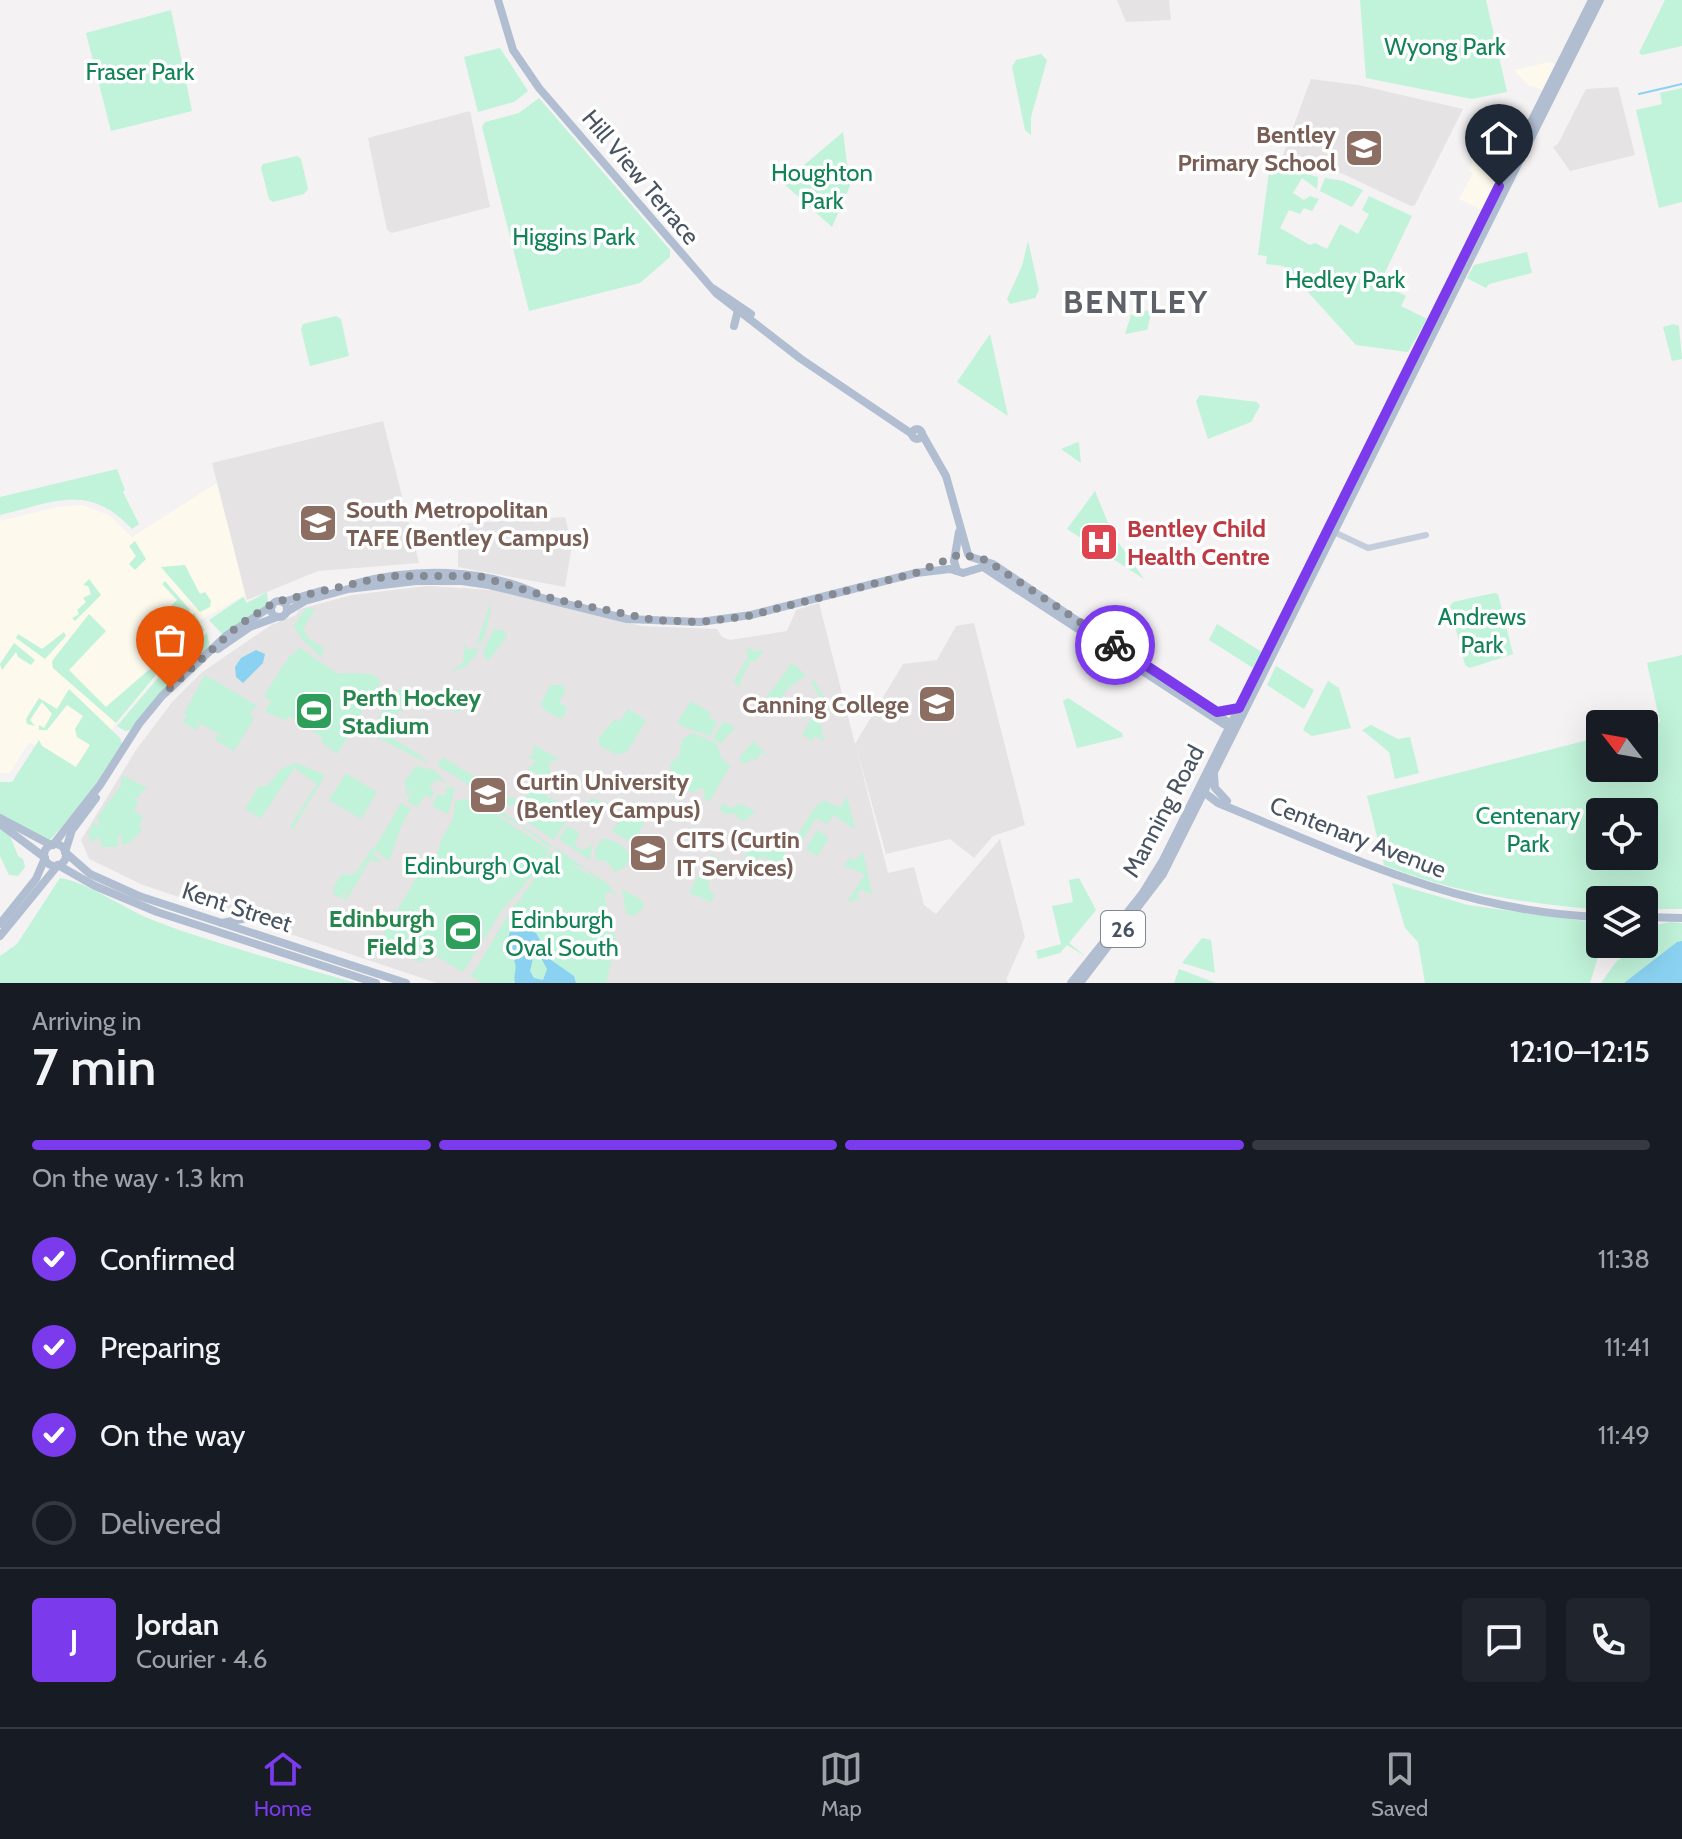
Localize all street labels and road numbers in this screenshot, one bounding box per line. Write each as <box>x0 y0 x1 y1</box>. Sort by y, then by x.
street label: Hill View Terrace <box>576 104 706 250</box>
street label: Manning Road <box>1116 740 1210 882</box>
street label: Centenary Avenue <box>1266 790 1450 884</box>
street label: Kent Street <box>179 876 295 938</box>
road number: 26 <box>1101 911 1145 947</box>

